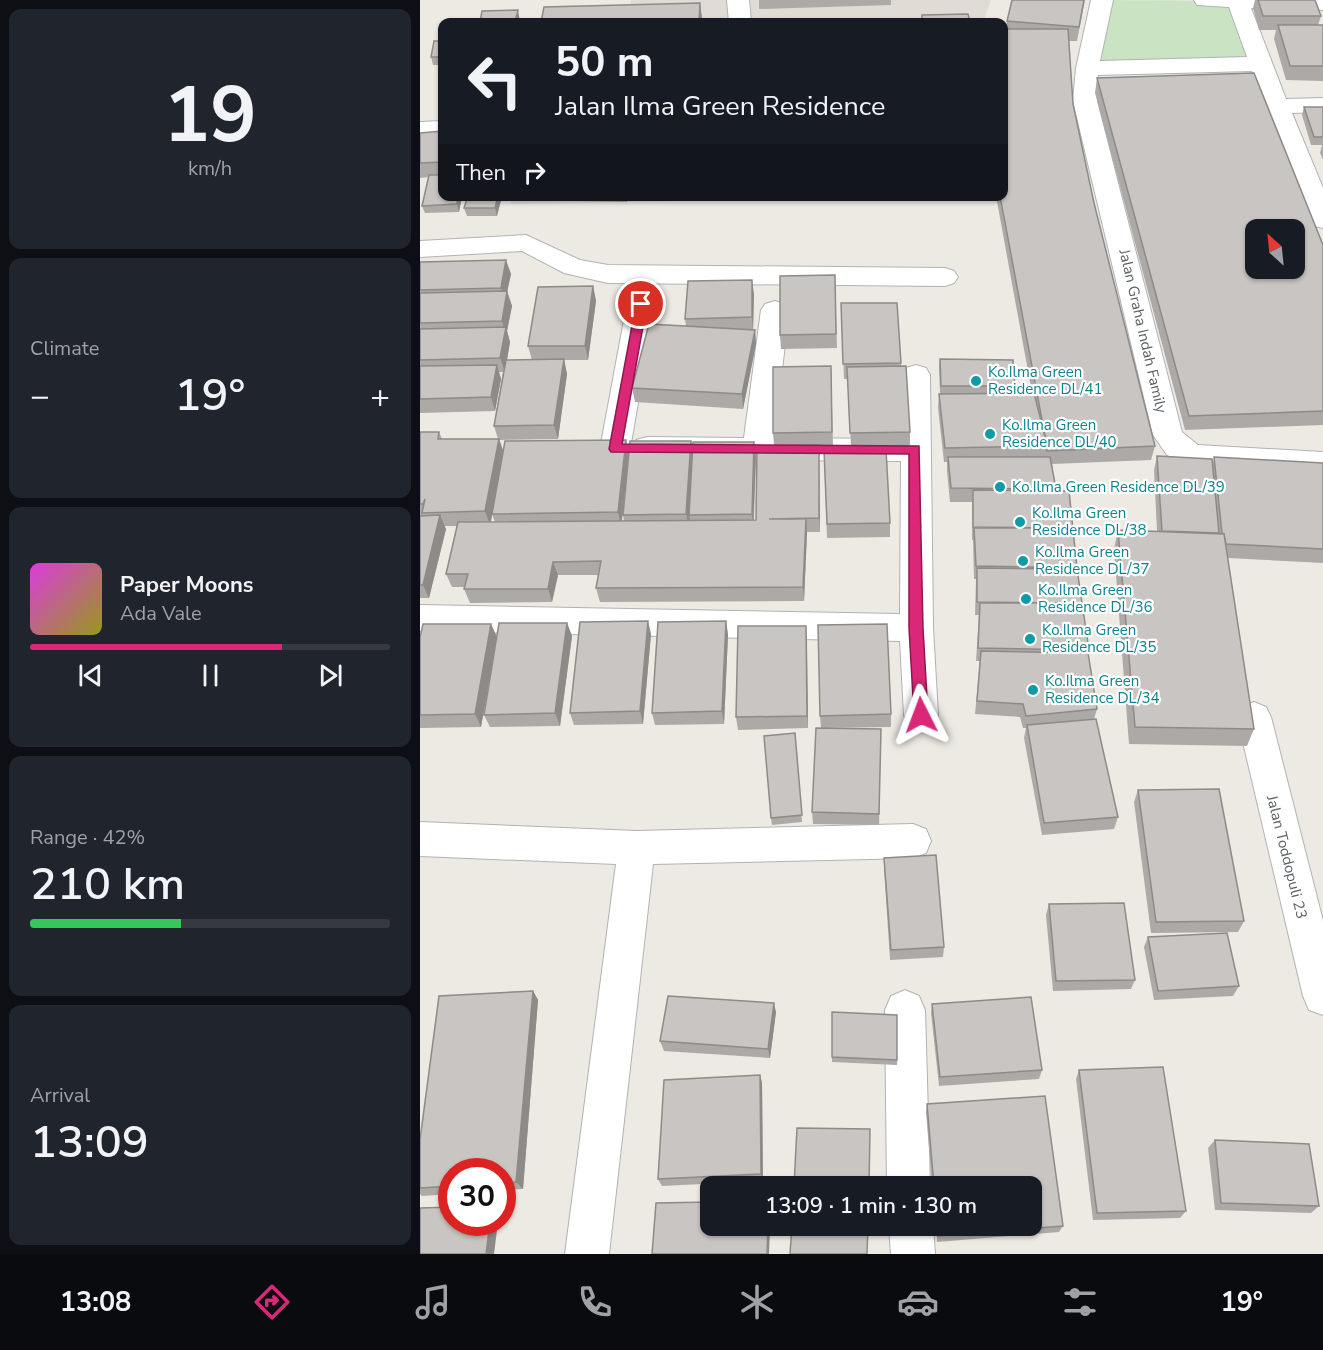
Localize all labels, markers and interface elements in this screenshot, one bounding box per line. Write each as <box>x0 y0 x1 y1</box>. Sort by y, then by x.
text: 50 m <box>555 34 654 91</box>
icon: left <box>456 42 534 120</box>
text: 19 <box>163 62 257 169</box>
text: Jalan Ilma Green Residence <box>555 88 885 125</box>
text: km/h <box>188 155 232 182</box>
icon: right <box>518 156 551 189</box>
text: Then <box>456 158 506 188</box>
north arrow <box>1245 219 1305 279</box>
map controls <box>1245 219 1305 279</box>
street label: Jalan Graha Indah Family <box>1114 246 1172 415</box>
pin <box>615 278 666 329</box>
icon: arrive <box>624 287 657 320</box>
text: Climate <box>30 335 99 362</box>
place label: Ko.Ilma Green Residence DL/41 <box>988 362 1103 399</box>
text: 19° <box>175 365 245 426</box>
text: − <box>30 374 50 419</box>
text: + <box>370 374 390 419</box>
marker: Ko.Ilma Green Residence DL/41 <box>969 374 983 388</box>
place label: Ko.Ilma Green Residence DL/40 <box>1002 415 1117 452</box>
marker: Ko.Ilma Green Residence DL/40 <box>983 427 997 441</box>
place label: Ko.Ilma Green Residence DL/39 <box>1012 477 1225 497</box>
marker: Ko.Ilma Green Residence DL/39 <box>993 480 1007 494</box>
place label: Ko.Ilma Green Residence DL/38 <box>1032 503 1147 540</box>
marker: Ko.Ilma Green Residence DL/38 <box>1013 515 1027 529</box>
place label: Ko.Ilma Green Residence DL/37 <box>1035 542 1150 579</box>
marker: Ko.Ilma Green Residence DL/37 <box>1016 554 1030 568</box>
text: Paper Moons <box>120 570 254 600</box>
place label: Ko.Ilma Green Residence DL/36 <box>1038 580 1153 617</box>
marker: Ko.Ilma Green Residence DL/36 <box>1019 592 1033 606</box>
text: Ada Vale <box>120 600 202 627</box>
place label: Ko.Ilma Green Residence DL/35 <box>1042 620 1157 657</box>
marker: Ko.Ilma Green Residence DL/35 <box>1023 632 1037 646</box>
icon: previous <box>74 659 107 692</box>
icon: pause <box>194 659 227 692</box>
icon: next <box>314 659 347 692</box>
place label: Ko.Ilma Green Residence DL/34 <box>1045 671 1160 708</box>
position arrow <box>889 683 953 747</box>
marker: Ko.Ilma Green Residence DL/34 <box>1026 683 1040 697</box>
street label: Jalan Toddopuli 23 <box>1262 792 1312 921</box>
text: Range · 42% <box>30 824 145 851</box>
text: 210 km <box>30 854 185 915</box>
text: Arrival <box>30 1082 90 1109</box>
text: 13:09 <box>30 1112 149 1173</box>
speed limit sign: 30 <box>438 1158 516 1236</box>
text: 13:09 · 1 min · 130 m <box>765 1191 977 1221</box>
icon: directions <box>251 1281 293 1323</box>
icon: music <box>412 1281 454 1323</box>
icon: phone <box>574 1281 616 1323</box>
icon: climate <box>736 1281 778 1323</box>
icon: car <box>897 1281 939 1323</box>
icon: filters <box>1059 1281 1101 1323</box>
text: 13:08 <box>60 1284 131 1321</box>
text: 19° <box>1220 1284 1263 1321</box>

